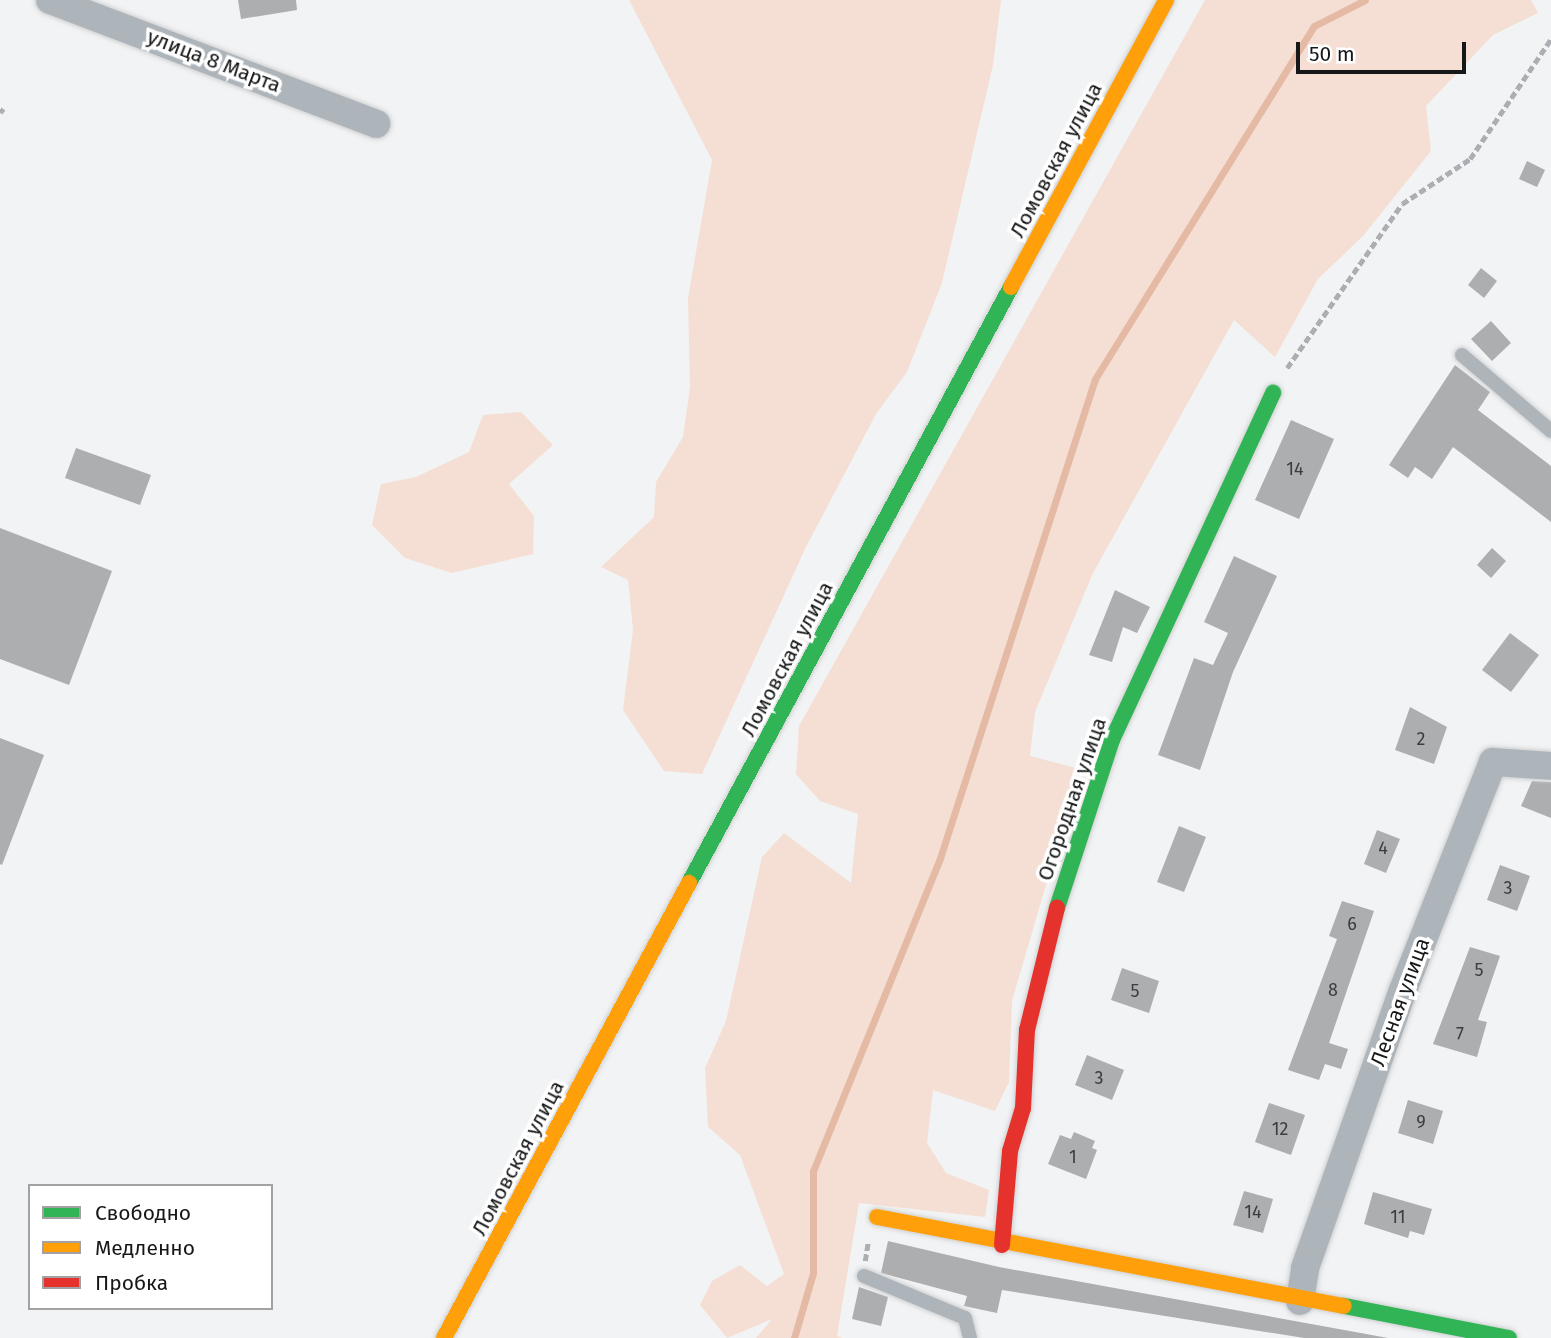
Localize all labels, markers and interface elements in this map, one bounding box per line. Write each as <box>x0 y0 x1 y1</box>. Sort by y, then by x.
street label: улица 8 Марта <box>144 24 284 98</box>
scale bar <box>1299 28 1469 72</box>
text: 50 m <box>1309 41 1355 67</box>
street label: Ломовская улица <box>1005 78 1107 242</box>
house number: 14 <box>1286 458 1304 480</box>
street label: Ломовская улица <box>736 577 838 741</box>
street label: Огородная улица <box>1032 714 1112 884</box>
house number: 2 <box>1417 728 1425 750</box>
house number: 4 <box>1378 837 1388 859</box>
house number: 3 <box>1504 877 1512 899</box>
house number: 6 <box>1347 913 1357 935</box>
street label: Лесная улица <box>1365 934 1435 1070</box>
house number: 5 <box>1474 959 1484 981</box>
house number: 8 <box>1328 979 1338 1001</box>
house number: 5 <box>1130 980 1140 1002</box>
house number: 7 <box>1456 1023 1464 1045</box>
house number: 3 <box>1095 1067 1103 1089</box>
street label: Ломовская улица <box>467 1076 569 1240</box>
house number: 9 <box>1416 1111 1426 1133</box>
house number: 12 <box>1272 1118 1288 1140</box>
house number: 1 <box>1069 1146 1077 1168</box>
legend <box>28 1184 273 1310</box>
text: Свободно <box>95 1200 191 1226</box>
house number: 14 <box>1244 1201 1262 1223</box>
house number: 11 <box>1390 1206 1406 1228</box>
text: Медленно <box>95 1235 195 1261</box>
text: Пробка <box>95 1270 168 1296</box>

